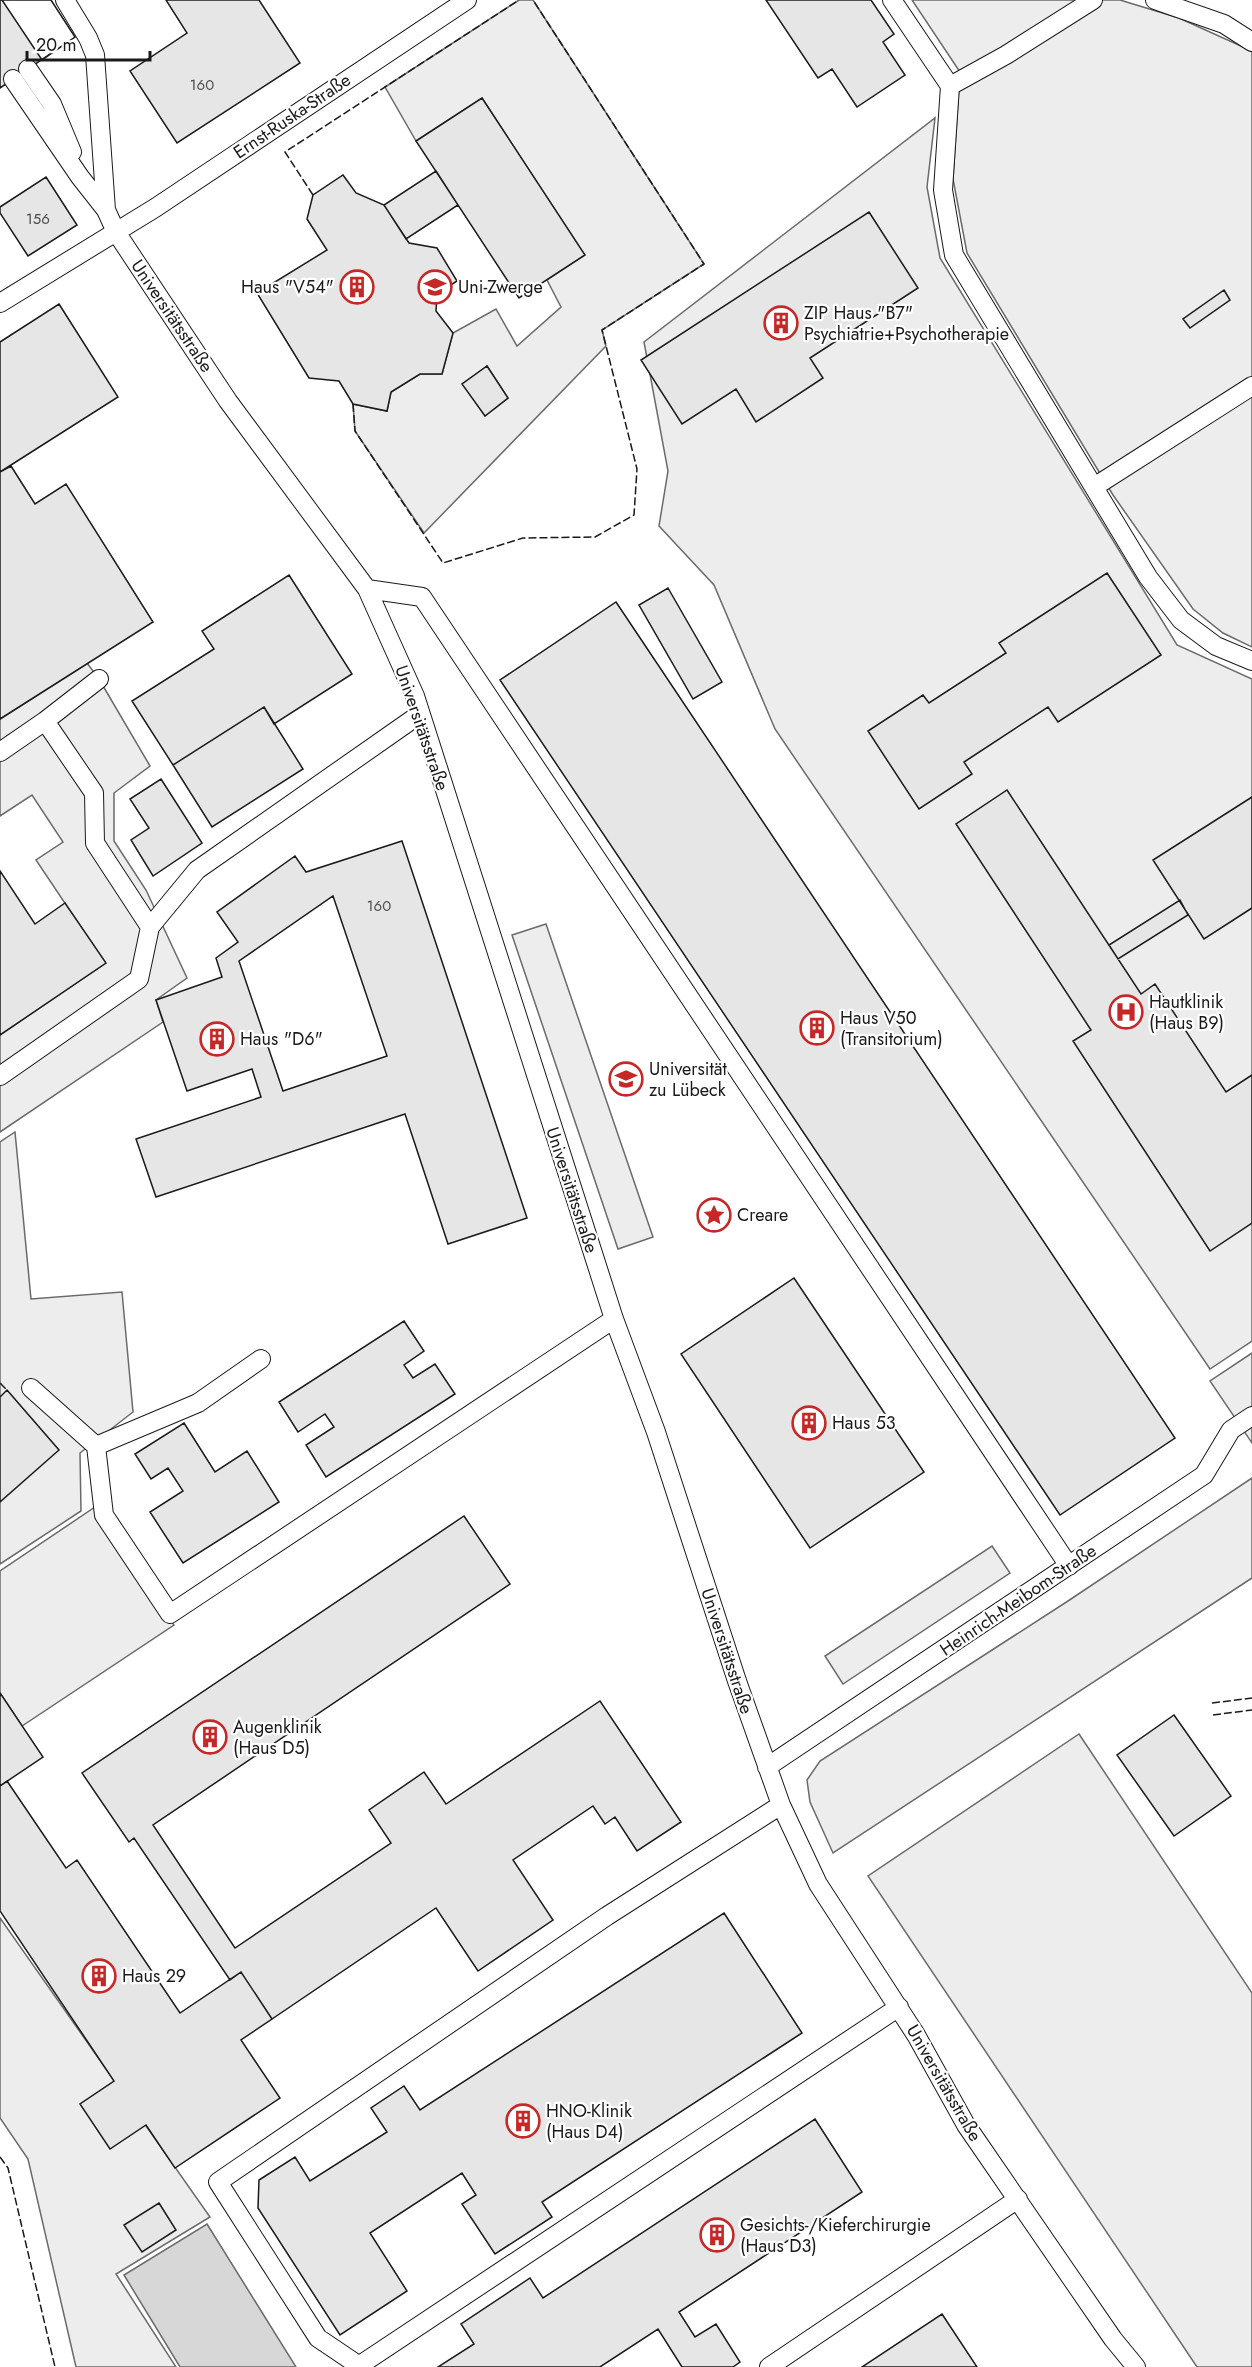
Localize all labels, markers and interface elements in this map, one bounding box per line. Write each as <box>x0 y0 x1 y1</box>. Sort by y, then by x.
scale bar <box>27 24 150 62</box>
text: 20 m <box>36 32 76 58</box>
street label: Ernst-Ruska-Straße <box>228 67 356 165</box>
house number: 160 <box>190 74 214 96</box>
house number: 156 <box>26 208 50 230</box>
street label: Universitätsstraße <box>125 254 219 378</box>
building icon: Haus "V54" <box>339 269 375 305</box>
school or university icon: Uni-Zwerge <box>417 269 453 305</box>
place label: Haus "V54" <box>241 274 334 300</box>
place label: Uni-Zwerge <box>458 274 543 300</box>
place label: ZIP Haus "B7" Psychiatrie+Psychotherapie <box>804 300 1009 347</box>
building icon: ZIP Haus "B7" Psychiatrie+Psychotherapie <box>763 305 799 341</box>
street label: Universitätsstraße <box>388 662 456 794</box>
house number: 160 <box>367 895 391 917</box>
place label: Hautklinik (Haus B9) <box>1149 989 1224 1036</box>
hospital icon: Hautklinik (Haus B9) <box>1108 994 1144 1030</box>
place label: Haus V50 (Transitorium) <box>840 1005 943 1052</box>
building icon: Haus V50 (Transitorium) <box>799 1010 835 1046</box>
building icon: Haus "D6" <box>199 1021 235 1057</box>
place label: Haus "D6" <box>240 1026 323 1052</box>
place label: Universität zu Lübeck <box>649 1056 727 1103</box>
school or university icon: Universität zu Lübeck <box>608 1061 644 1097</box>
street label: Universitätsstraße <box>539 1124 605 1256</box>
place icon: Creare <box>696 1197 732 1233</box>
place label: Creare <box>737 1202 788 1228</box>
building icon: Haus 53 <box>791 1405 827 1441</box>
place label: Haus 53 <box>832 1410 896 1436</box>
street label: Heinrich-Meibom-Straße <box>935 1538 1101 1662</box>
street label: Universitätsstraße <box>694 1585 760 1717</box>
place label: Augenklinik (Haus D5) <box>233 1714 322 1761</box>
building icon: Augenklinik (Haus D5) <box>192 1719 228 1755</box>
building icon: Haus 29 <box>81 1958 117 1994</box>
place label: Haus 29 <box>122 1963 186 1989</box>
street label: Universitätsstraße <box>900 2020 988 2146</box>
place label: HNO-Klinik (Haus D4) <box>546 2098 632 2145</box>
building icon: HNO-Klinik (Haus D4) <box>505 2103 541 2139</box>
place label: Gesichts-/Kieferchirurgie (Haus D3) <box>740 2212 931 2259</box>
building icon: Gesichts-/Kieferchirurgie (Haus D3) <box>699 2217 735 2253</box>

